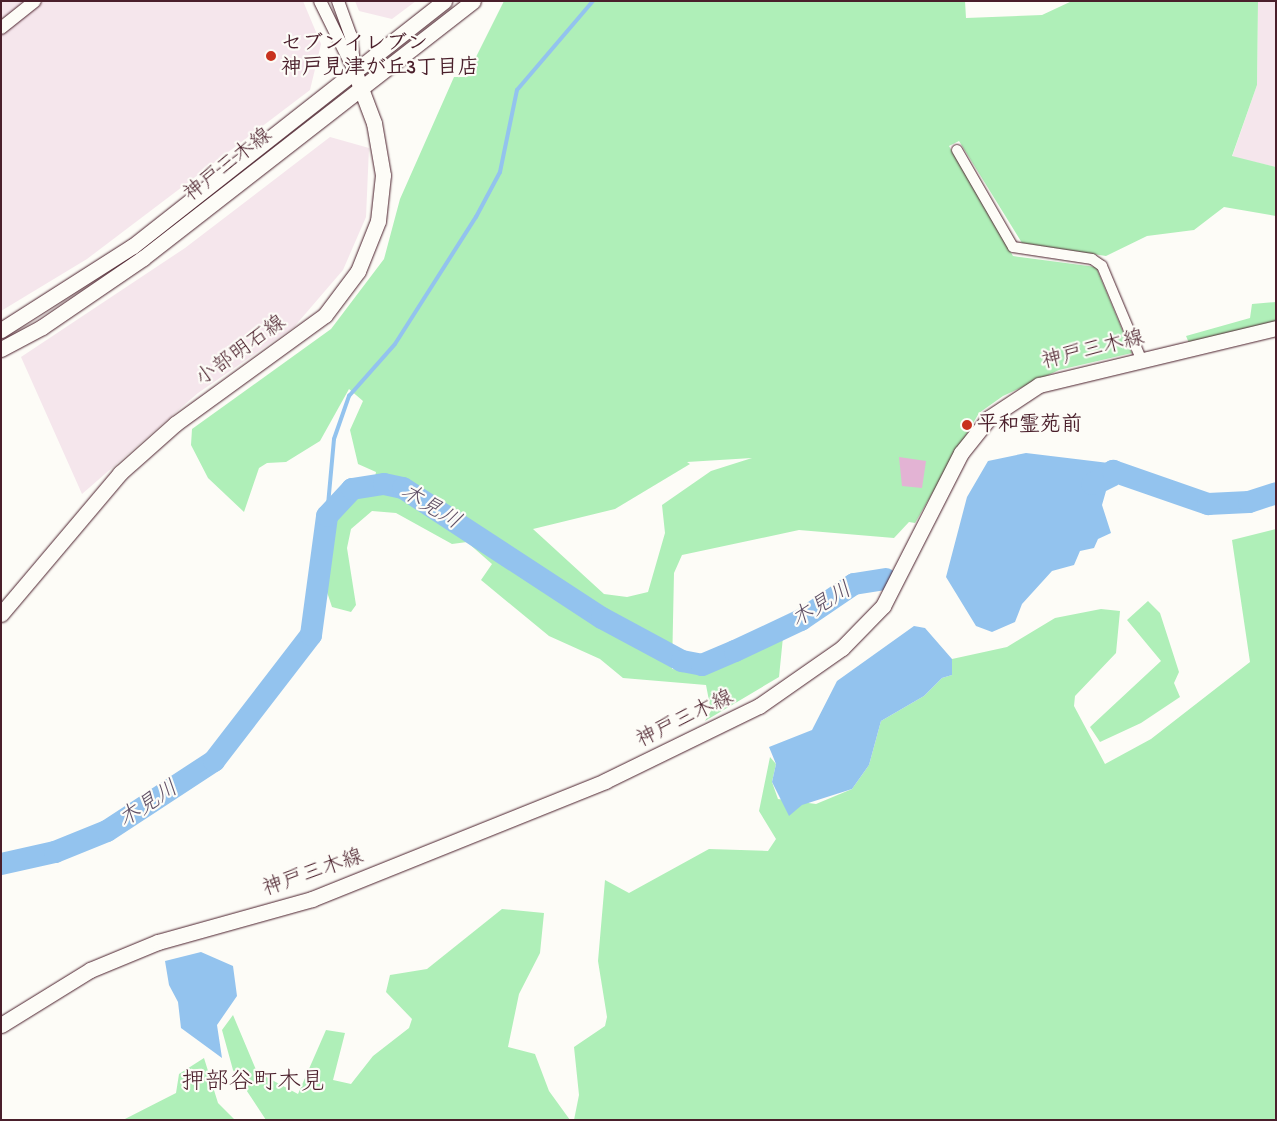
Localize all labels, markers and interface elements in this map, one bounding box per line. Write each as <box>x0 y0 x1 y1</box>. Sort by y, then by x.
place label: セブンイレブン 神戸見津が丘3丁目店 <box>281 31 479 81</box>
marker: セブンイレブン 神戸見津が丘3丁目店 <box>265 50 277 62</box>
street label: 神戸三木線 <box>179 123 277 207</box>
street label: 小部明石線 <box>191 310 291 392</box>
street label: 神戸三木線 <box>1039 325 1147 375</box>
place label: 平和霊苑前 <box>977 412 1082 438</box>
marker: 平和霊苑前 <box>961 419 973 431</box>
water label: 木見川 <box>395 480 465 536</box>
water label: 木見川 <box>787 578 857 634</box>
street label: 神戸三木線 <box>632 685 738 753</box>
water label: 木見川 <box>114 776 184 834</box>
street label: 神戸三木線 <box>259 844 367 902</box>
district label: 押部谷町木見 <box>181 1069 325 1097</box>

